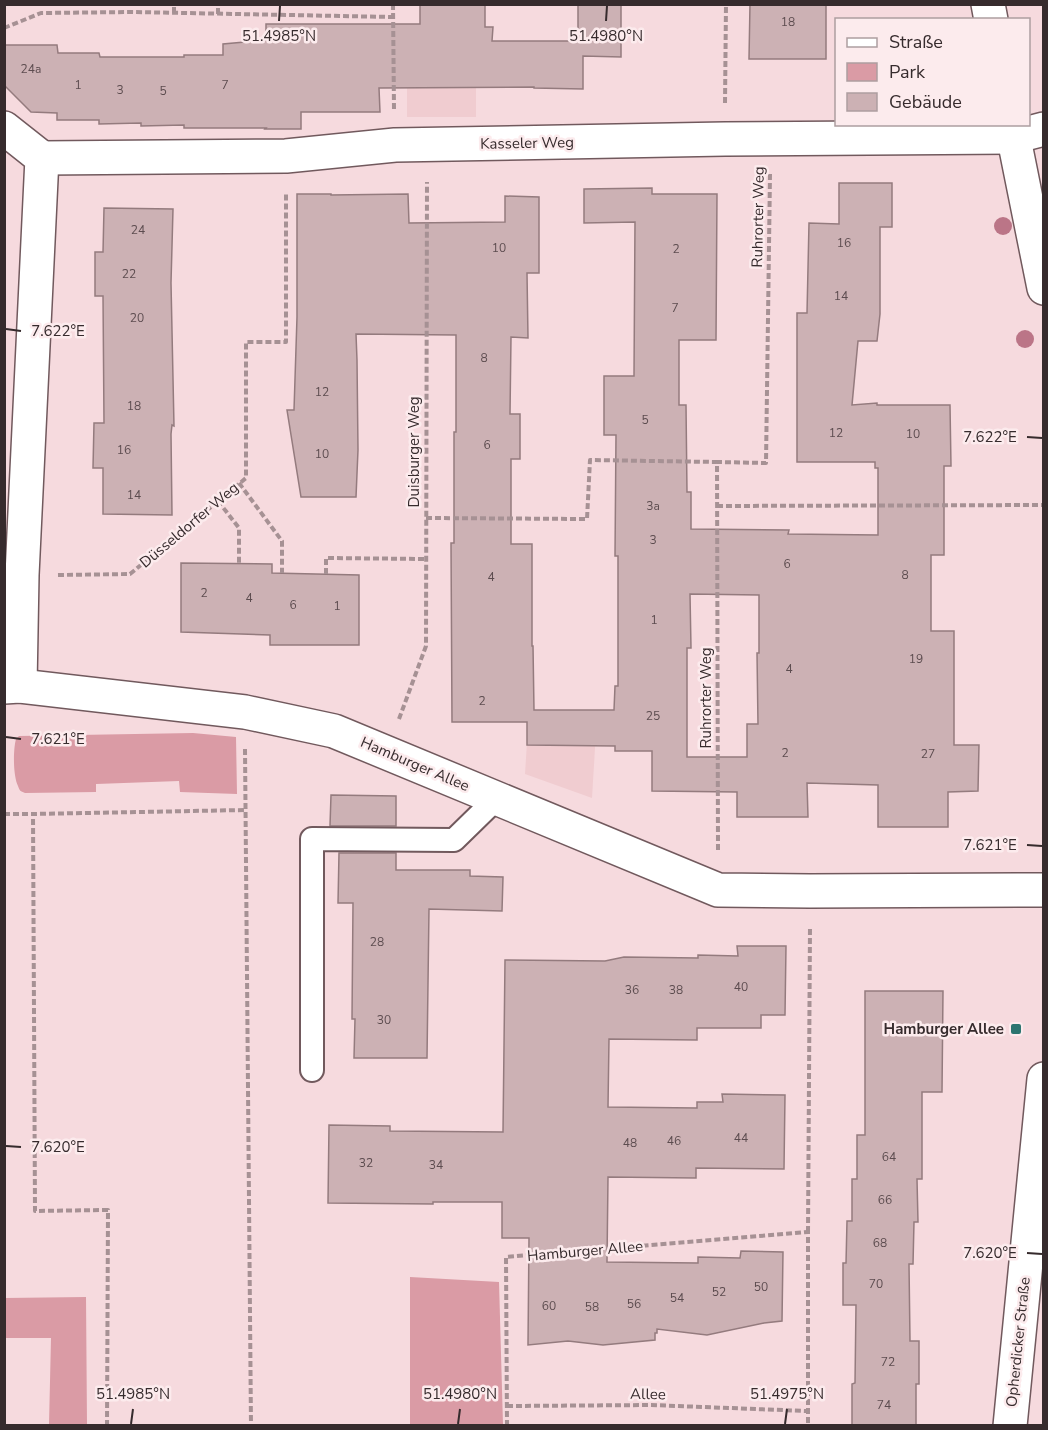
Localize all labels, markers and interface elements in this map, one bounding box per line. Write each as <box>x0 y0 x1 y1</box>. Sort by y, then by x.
house number: 18 <box>781 14 795 30</box>
legend <box>835 18 1030 126</box>
text: 51.4985°N <box>242 26 316 46</box>
text: 51.4980°N <box>569 26 643 46</box>
text: Straße <box>889 30 943 54</box>
text: Park <box>889 60 926 84</box>
house number: 24a <box>21 61 41 77</box>
house number: 1 <box>74 77 82 93</box>
house number: 7 <box>221 77 229 93</box>
house number: 3 <box>116 82 124 98</box>
house number: 5 <box>159 83 167 99</box>
text: Gebäude <box>889 90 962 114</box>
street label: Kasseler Weg <box>480 132 574 154</box>
street label: Ruhrorter Weg <box>747 166 769 268</box>
house number: 24 <box>131 222 145 238</box>
house number: 16 <box>837 235 851 251</box>
house number: 10 <box>492 240 506 256</box>
house number: 2 <box>672 241 680 257</box>
house number: 22 <box>122 266 136 282</box>
house number: 14 <box>834 288 848 304</box>
house number: 7 <box>671 300 679 316</box>
house number: 20 <box>130 310 144 326</box>
text: 7.622°E <box>31 321 85 341</box>
house number: 8 <box>480 350 488 366</box>
house number: 12 <box>315 384 329 400</box>
street label: Duisburger Weg <box>404 396 424 508</box>
house number: 18 <box>127 398 141 414</box>
house number: 5 <box>641 412 649 428</box>
house number: 12 <box>829 425 843 441</box>
house number: 10 <box>906 426 920 442</box>
text: 7.622°E <box>963 427 1017 447</box>
house number: 6 <box>483 437 491 453</box>
house number: 16 <box>117 442 131 458</box>
house number: 10 <box>315 446 329 462</box>
street label: Düsseldorfer Weg <box>135 478 243 572</box>
house number: 14 <box>127 487 141 503</box>
house number: 3a <box>646 498 660 514</box>
house number: 3 <box>649 532 657 548</box>
house number: 6 <box>783 556 791 572</box>
house number: 8 <box>901 567 909 583</box>
house number: 4 <box>487 569 495 585</box>
house number: 2 <box>200 585 208 601</box>
house number: 4 <box>245 590 253 606</box>
house number: 6 <box>289 597 297 613</box>
house number: 1 <box>333 598 341 614</box>
house number: 1 <box>650 612 658 628</box>
street label: Ruhrorter Weg <box>696 647 716 749</box>
house number: 19 <box>909 651 923 667</box>
house number: 4 <box>785 661 793 677</box>
house number: 2 <box>478 693 486 709</box>
house number: 25 <box>646 708 660 724</box>
text: 7.621°E <box>31 729 85 749</box>
street label: Hamburger Allee <box>358 732 472 796</box>
house number: 2 <box>781 745 789 761</box>
house number: 27 <box>921 746 935 762</box>
text: 7.621°E <box>963 835 1017 855</box>
house number: 28 <box>370 934 384 950</box>
house number: 40 <box>734 979 748 995</box>
house number: 36 <box>625 982 639 998</box>
house number: 38 <box>669 982 683 998</box>
house number: 30 <box>377 1012 391 1028</box>
place label: Hamburger Allee <box>884 1019 1004 1039</box>
marker: Hamburger Allee <box>1009 1022 1023 1036</box>
house number: 44 <box>734 1130 748 1146</box>
house number: 46 <box>667 1133 681 1149</box>
house number: 48 <box>623 1135 637 1151</box>
text: 7.620°E <box>31 1137 85 1157</box>
house number: 64 <box>882 1149 896 1165</box>
house number: 32 <box>359 1155 373 1171</box>
house number: 34 <box>429 1157 443 1173</box>
house number: 66 <box>878 1192 892 1208</box>
house number: 68 <box>873 1235 887 1251</box>
street label: Hamburger Allee <box>526 1236 644 1266</box>
text: 7.620°E <box>963 1243 1017 1263</box>
house number: 70 <box>869 1276 883 1292</box>
street label: Opherdicker Straße <box>1001 1276 1035 1408</box>
house number: 50 <box>754 1279 768 1295</box>
house number: 52 <box>712 1284 726 1300</box>
house number: 54 <box>670 1290 684 1306</box>
house number: 56 <box>627 1296 641 1312</box>
house number: 60 <box>542 1298 556 1314</box>
house number: 58 <box>585 1299 599 1315</box>
house number: 72 <box>881 1354 895 1370</box>
text: 51.4985°N <box>96 1384 170 1404</box>
text: 51.4980°N <box>423 1384 497 1404</box>
street label: Allee <box>630 1384 666 1404</box>
text: 51.4975°N <box>750 1384 824 1404</box>
house number: 74 <box>877 1397 891 1413</box>

